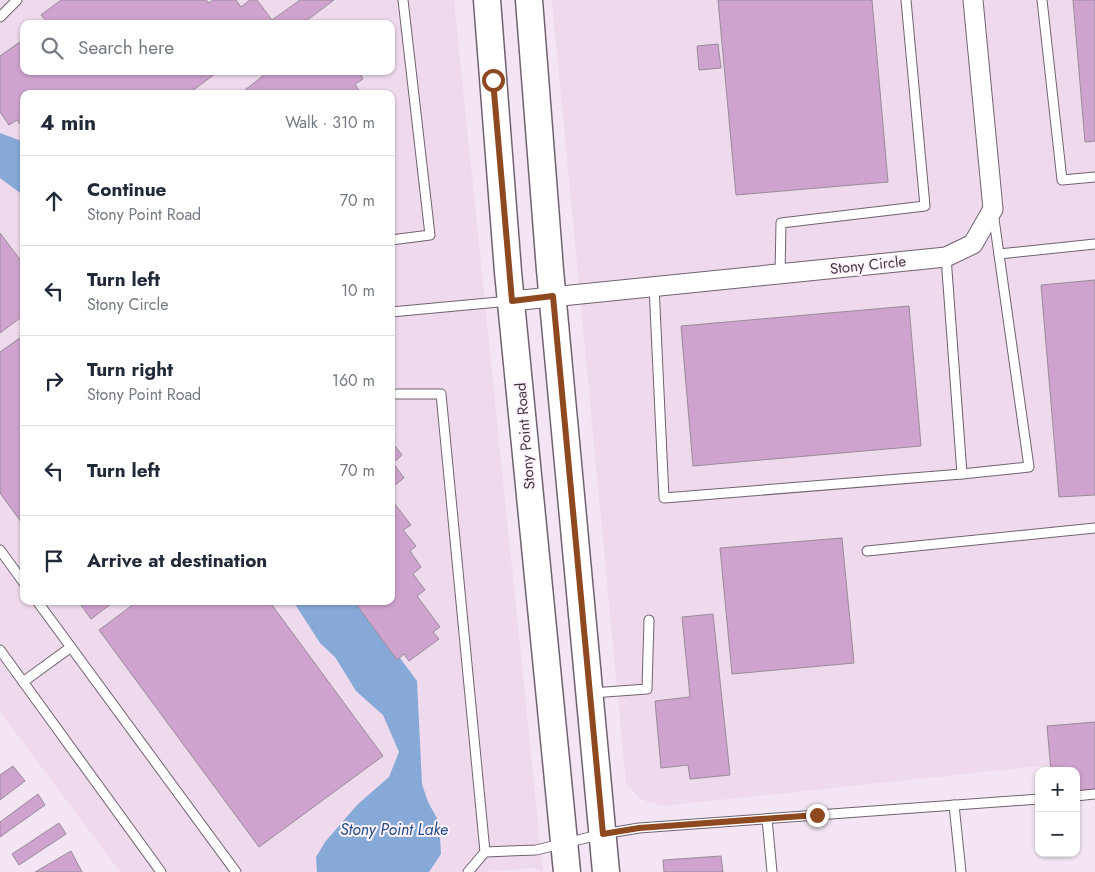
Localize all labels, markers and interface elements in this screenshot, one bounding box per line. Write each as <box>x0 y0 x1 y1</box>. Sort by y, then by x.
search box <box>20 20 395 75</box>
icon: search <box>38 34 66 62</box>
text: Search here <box>78 34 174 61</box>
route start <box>482 69 505 92</box>
text: 4 min <box>40 108 96 138</box>
text: Walk · 310 m <box>285 111 375 134</box>
text: Continue <box>87 176 166 203</box>
icon: ahead <box>40 187 68 215</box>
text: 70 m <box>340 189 375 212</box>
text: Stony Point Road <box>87 203 201 226</box>
street label: Stony Circle <box>829 250 907 280</box>
text: Turn left <box>87 266 160 293</box>
icon: left <box>40 277 68 305</box>
text: 10 m <box>341 279 375 302</box>
text: Stony Circle <box>87 293 168 316</box>
text: Turn right <box>87 356 173 383</box>
icon: right <box>40 367 68 395</box>
text: 160 m <box>332 369 375 392</box>
street label: Stony Point Road <box>509 382 541 490</box>
text: Stony Point Road <box>87 383 201 406</box>
icon: left <box>40 457 68 485</box>
text: Turn left <box>87 457 160 484</box>
text: 70 m <box>340 459 375 482</box>
icon: arrive <box>40 547 68 575</box>
text: Arrive at destination <box>87 547 267 574</box>
map controls <box>1035 767 1080 857</box>
button: + <box>1035 767 1080 812</box>
route end <box>806 804 829 827</box>
button: − <box>1035 812 1080 857</box>
water label: Stony Point Lake <box>340 818 448 841</box>

